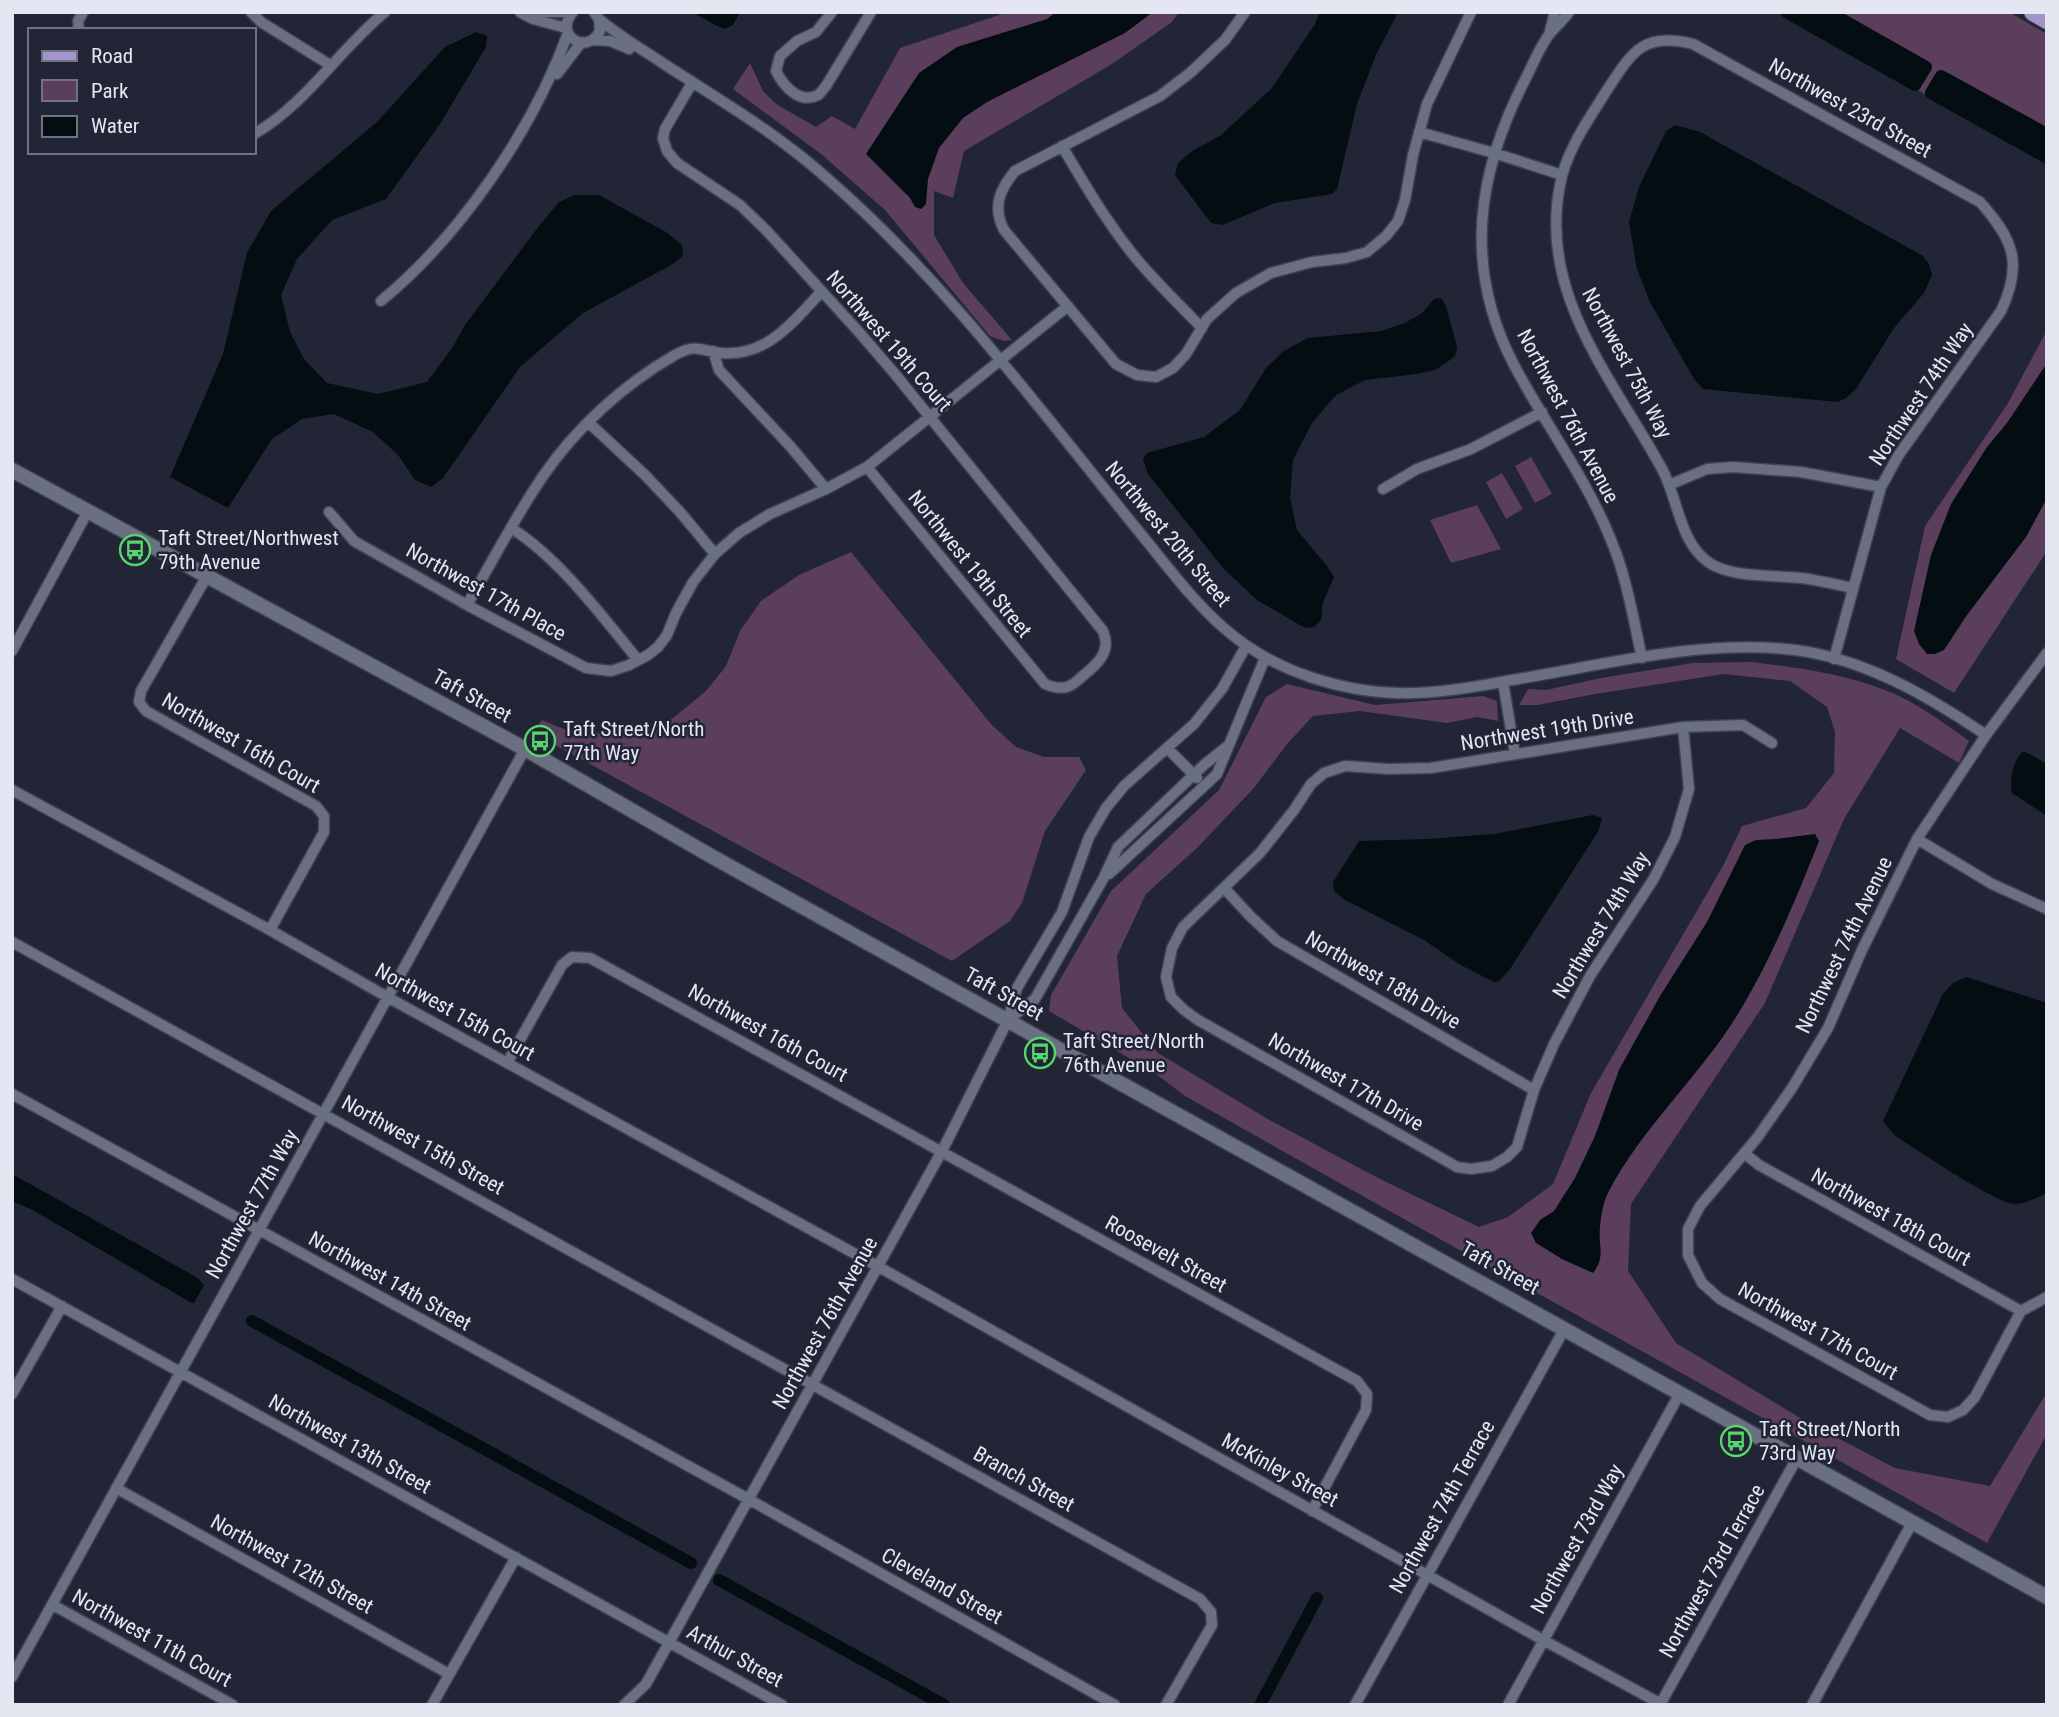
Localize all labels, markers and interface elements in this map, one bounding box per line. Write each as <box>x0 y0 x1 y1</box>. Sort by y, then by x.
legend <box>28 28 256 154</box>
text: Road <box>91 44 133 68</box>
street label: Northwest 23rd Street <box>1764 53 1936 163</box>
text: Park <box>91 79 129 103</box>
text: Water <box>91 114 139 138</box>
street label: Northwest 19th Court <box>821 266 957 416</box>
street label: Northwest 75th Way <box>1577 284 1677 443</box>
street label: Northwest 74th Way <box>1864 318 1978 470</box>
street label: Northwest 76th Avenue <box>1512 325 1624 507</box>
street label: Northwest 20th Street <box>1100 457 1236 611</box>
street label: Northwest 19th Street <box>903 486 1037 642</box>
place label: Taft Street/Northwest 79th Avenue <box>158 526 339 574</box>
bus stop icon: Taft Street/Northwest 79th Avenue <box>118 533 152 567</box>
street label: Northwest 17th Place <box>402 538 570 646</box>
street label: Taft Street <box>428 664 516 728</box>
street label: Northwest 16th Court <box>158 688 324 798</box>
street label: Northwest 19th Drive <box>1459 704 1635 756</box>
place label: Taft Street/North 77th Way <box>563 717 704 765</box>
bus stop icon: Taft Street/North 77th Way <box>523 724 557 758</box>
street label: Northwest 74th Way <box>1548 847 1654 1003</box>
street label: Northwest 74th Avenue <box>1791 853 1897 1037</box>
street label: Northwest 18th Drive <box>1301 926 1465 1034</box>
street label: Northwest 15th Court <box>371 958 539 1066</box>
street label: Taft Street <box>960 962 1048 1026</box>
street label: Northwest 16th Court <box>684 979 852 1087</box>
street label: Northwest 17th Drive <box>1264 1028 1428 1136</box>
place label: Taft Street/North 76th Avenue <box>1063 1029 1204 1077</box>
bus stop icon: Taft Street/North 76th Avenue <box>1023 1036 1057 1070</box>
street label: Northwest 15th Street <box>338 1090 508 1200</box>
street label: Northwest 77th Way <box>201 1125 303 1283</box>
street label: Northwest 18th Court <box>1807 1163 1975 1271</box>
street label: Roosevelt Street <box>1101 1211 1231 1297</box>
street label: Northwest 14th Street <box>305 1226 475 1336</box>
street label: Northwest 76th Avenue <box>768 1233 882 1413</box>
street label: Taft Street <box>1456 1236 1544 1300</box>
street label: Northwest 17th Court <box>1734 1277 1902 1385</box>
street label: Northwest 13th Street <box>265 1389 435 1499</box>
street label: Northwest 74th Terrace <box>1384 1416 1500 1598</box>
place label: Taft Street/North 73rd Way <box>1759 1417 1900 1465</box>
bus stop icon: Taft Street/North 73rd Way <box>1719 1424 1753 1458</box>
street label: McKinley Street <box>1218 1428 1342 1512</box>
street label: Branch Street <box>969 1441 1079 1517</box>
street label: Northwest 73rd Way <box>1526 1460 1628 1618</box>
street label: Northwest 73rd Terrace <box>1654 1480 1770 1662</box>
street label: Northwest 12th Street <box>207 1509 377 1619</box>
street label: Cleveland Street <box>877 1543 1007 1629</box>
street label: Northwest 11th Court <box>68 1584 236 1692</box>
street label: Arthur Street <box>683 1620 787 1692</box>

